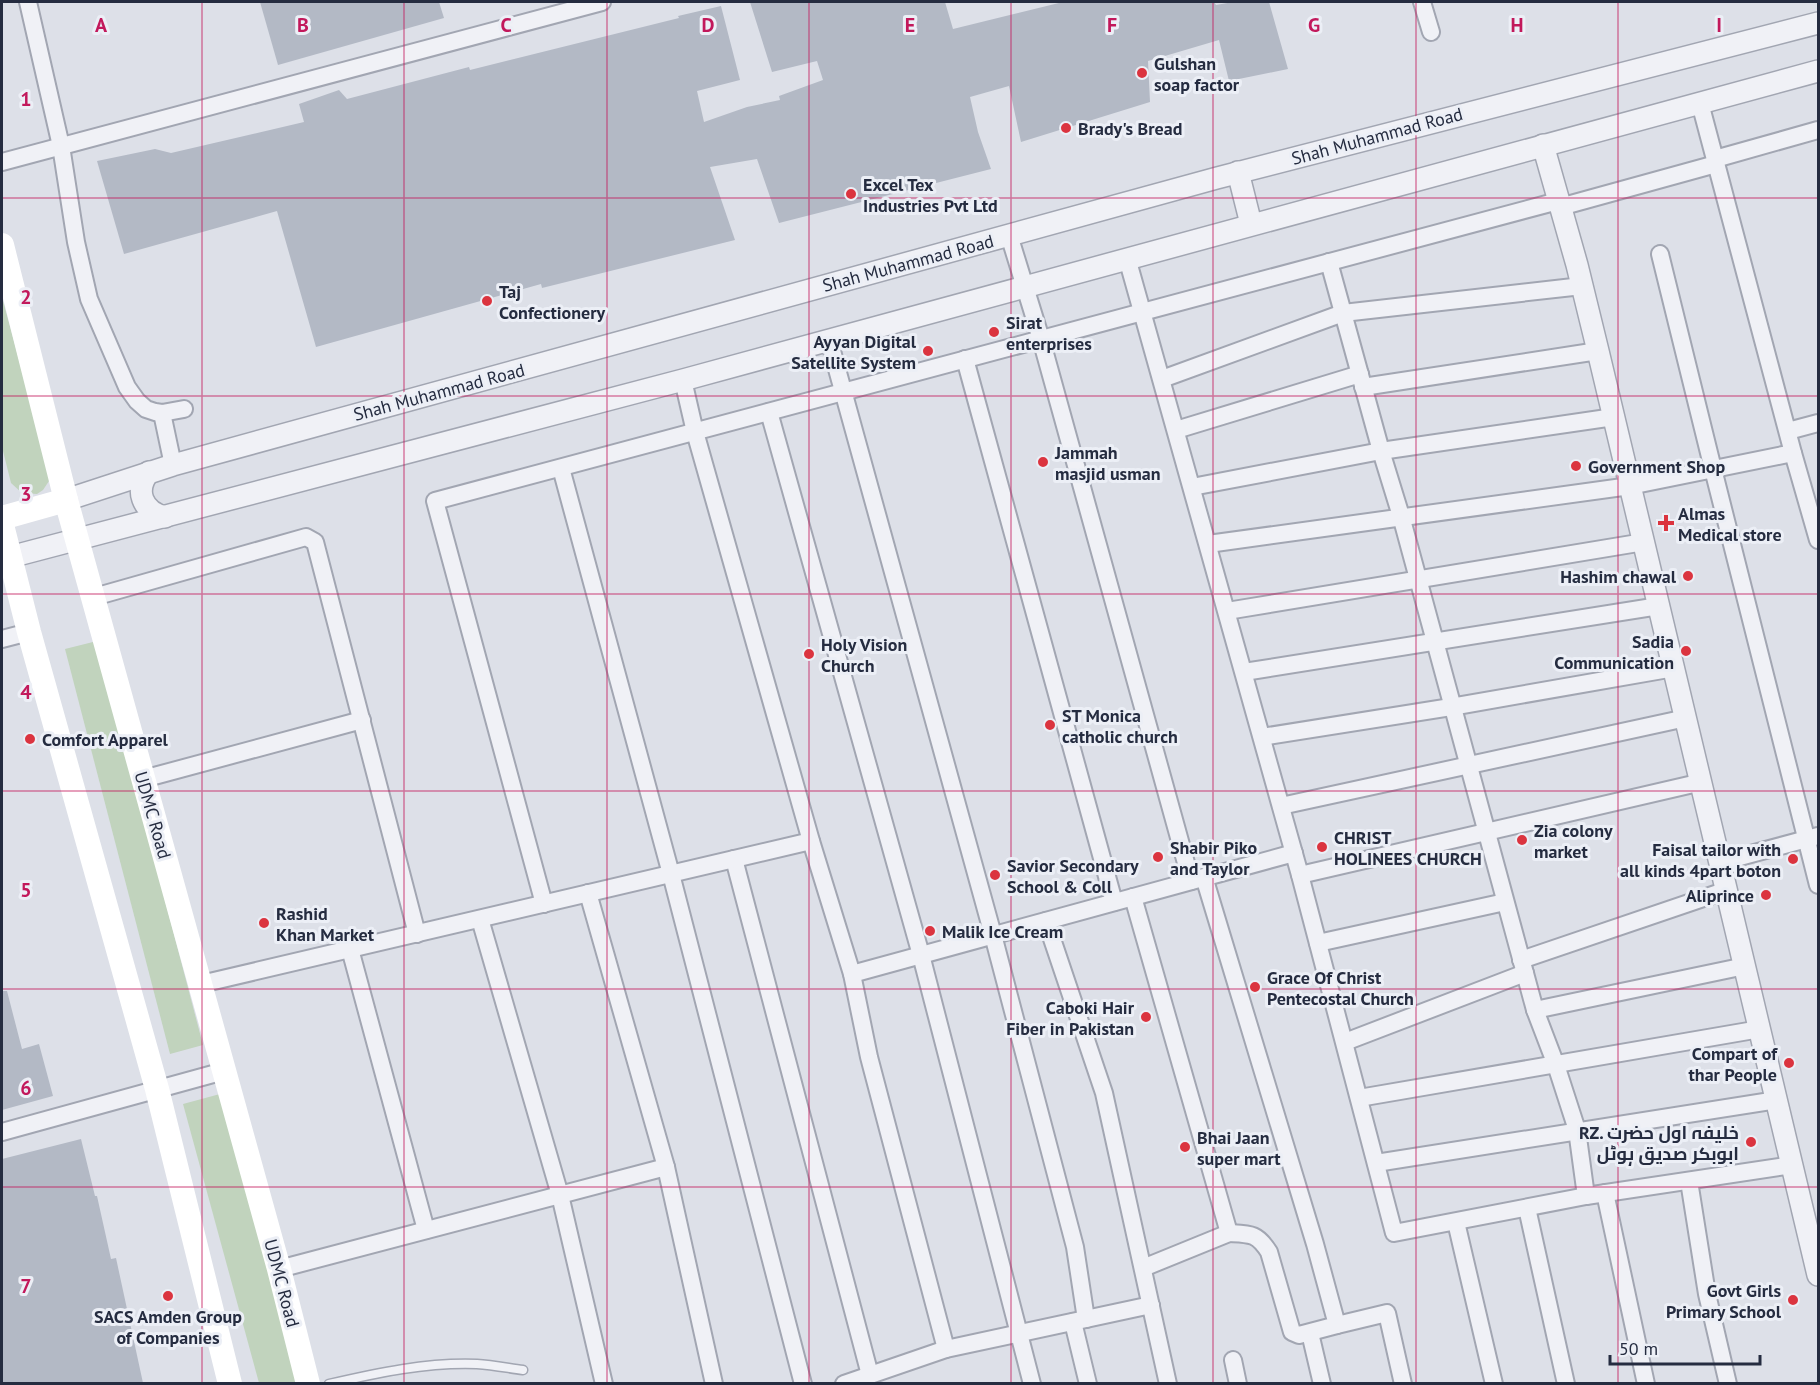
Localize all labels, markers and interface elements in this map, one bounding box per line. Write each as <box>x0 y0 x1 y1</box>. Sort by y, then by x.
text: A <box>95 12 108 38</box>
text: B <box>297 12 309 38</box>
text: C <box>500 12 512 38</box>
text: D <box>702 12 715 38</box>
text: E <box>905 12 915 38</box>
text: F <box>1107 12 1117 38</box>
text: G <box>1308 12 1320 38</box>
text: H <box>1510 12 1524 38</box>
text: I <box>1716 12 1722 38</box>
place label: Gulshan soap factor <box>1154 52 1240 96</box>
marker: Gulshan soap factor <box>1135 66 1149 80</box>
text: 1 <box>20 86 32 112</box>
street label: Shah Muhammad Road <box>1289 102 1465 170</box>
place label: Brady's Bread <box>1078 117 1182 140</box>
marker: Brady's Bread <box>1059 121 1073 135</box>
place label: Excel Tex Industries Pvt Ltd <box>863 173 998 217</box>
marker: Excel Tex Industries Pvt Ltd <box>844 187 858 201</box>
street label: Shah Muhammad Road <box>820 229 996 297</box>
place label: Taj Confectionery <box>499 280 605 324</box>
text: 2 <box>20 284 32 310</box>
marker: Taj Confectionery <box>480 294 494 308</box>
place label: Sirat enterprises <box>1006 311 1092 355</box>
marker: Sirat enterprises <box>987 325 1001 339</box>
place label: Ayyan Digital Satellite System <box>791 330 917 374</box>
marker: Ayyan Digital Satellite System <box>921 344 935 358</box>
street label: Shah Muhammad Road <box>351 358 527 426</box>
place label: Jammah masjid usman <box>1054 441 1160 485</box>
marker: Jammah masjid usman <box>1036 455 1050 469</box>
place label: Government Shop <box>1588 455 1725 478</box>
marker: Government Shop <box>1569 459 1583 473</box>
text: 3 <box>20 481 32 507</box>
place label: Almas Medical store <box>1678 502 1782 546</box>
marker: Almas Medical store <box>1659 516 1673 530</box>
place label: Hashim chawal <box>1560 565 1677 588</box>
marker: Hashim chawal <box>1681 569 1695 583</box>
place label: Sadia Communication <box>1554 630 1674 674</box>
place label: Holy Vision Church <box>821 633 907 677</box>
marker: Sadia Communication <box>1679 644 1693 658</box>
marker: Holy Vision Church <box>802 647 816 661</box>
text: 4 <box>20 679 32 705</box>
place label: ST Monica catholic church <box>1062 704 1178 748</box>
marker: ST Monica catholic church <box>1043 718 1057 732</box>
place label: Comfort Apparel <box>42 728 169 751</box>
marker: Comfort Apparel <box>23 732 37 746</box>
street label: UDMC Road <box>130 768 176 862</box>
place label: Zia colony market <box>1534 819 1613 863</box>
place label: CHRIST HOLINEES CHURCH <box>1334 826 1482 870</box>
marker: Zia colony market <box>1515 833 1529 847</box>
place label: Shabir Piko and Taylor <box>1170 836 1257 880</box>
place label: Faisal tailor with all kinds 4part boton <box>1620 838 1781 882</box>
marker: CHRIST HOLINEES CHURCH <box>1315 840 1329 854</box>
marker: Shabir Piko and Taylor <box>1151 850 1165 864</box>
marker: Faisal tailor with all kinds 4part boton <box>1786 852 1800 866</box>
place label: Savior Secondary School & Coll <box>1007 854 1139 898</box>
marker: Savior Secondary School & Coll <box>988 868 1002 882</box>
text: 5 <box>20 877 32 903</box>
place label: Aliprince <box>1686 884 1754 907</box>
marker: Aliprince <box>1759 888 1773 902</box>
place label: Rashid Khan Market <box>276 902 375 946</box>
marker: Rashid Khan Market <box>257 916 271 930</box>
place label: Malik Ice Cream <box>942 920 1063 943</box>
marker: Malik Ice Cream <box>923 924 937 938</box>
place label: Grace Of Christ Pentecostal Church <box>1267 966 1414 1010</box>
marker: Grace Of Christ Pentecostal Church <box>1248 980 1262 994</box>
place label: Caboki Hair Fiber in Pakistan <box>1006 996 1135 1040</box>
marker: Caboki Hair Fiber in Pakistan <box>1139 1010 1153 1024</box>
place label: Compart of thar People <box>1689 1042 1778 1086</box>
marker: Compart of thar People <box>1782 1056 1796 1070</box>
text: 6 <box>20 1075 32 1101</box>
place label: RZ. خلیفہ اول حضرت ابوبکر صدیق ہوٹل <box>1579 1121 1739 1166</box>
place label: Bhai Jaan super mart <box>1197 1126 1281 1170</box>
marker: RZ. خلیفہ اول حضرت ابوبکر صدیق ہوٹل <box>1744 1135 1758 1149</box>
marker: Bhai Jaan super mart <box>1178 1140 1192 1154</box>
street label: UDMC Road <box>259 1236 305 1330</box>
text: 7 <box>20 1273 32 1299</box>
place label: Govt Girls Primary School <box>1666 1279 1782 1323</box>
marker: SACS Amden Group of Companies <box>161 1289 175 1303</box>
marker: Govt Girls Primary School <box>1786 1293 1800 1307</box>
place label: SACS Amden Group of Companies <box>94 1305 242 1349</box>
scale bar <box>1610 1328 1760 1366</box>
text: 50 m <box>1619 1337 1658 1360</box>

